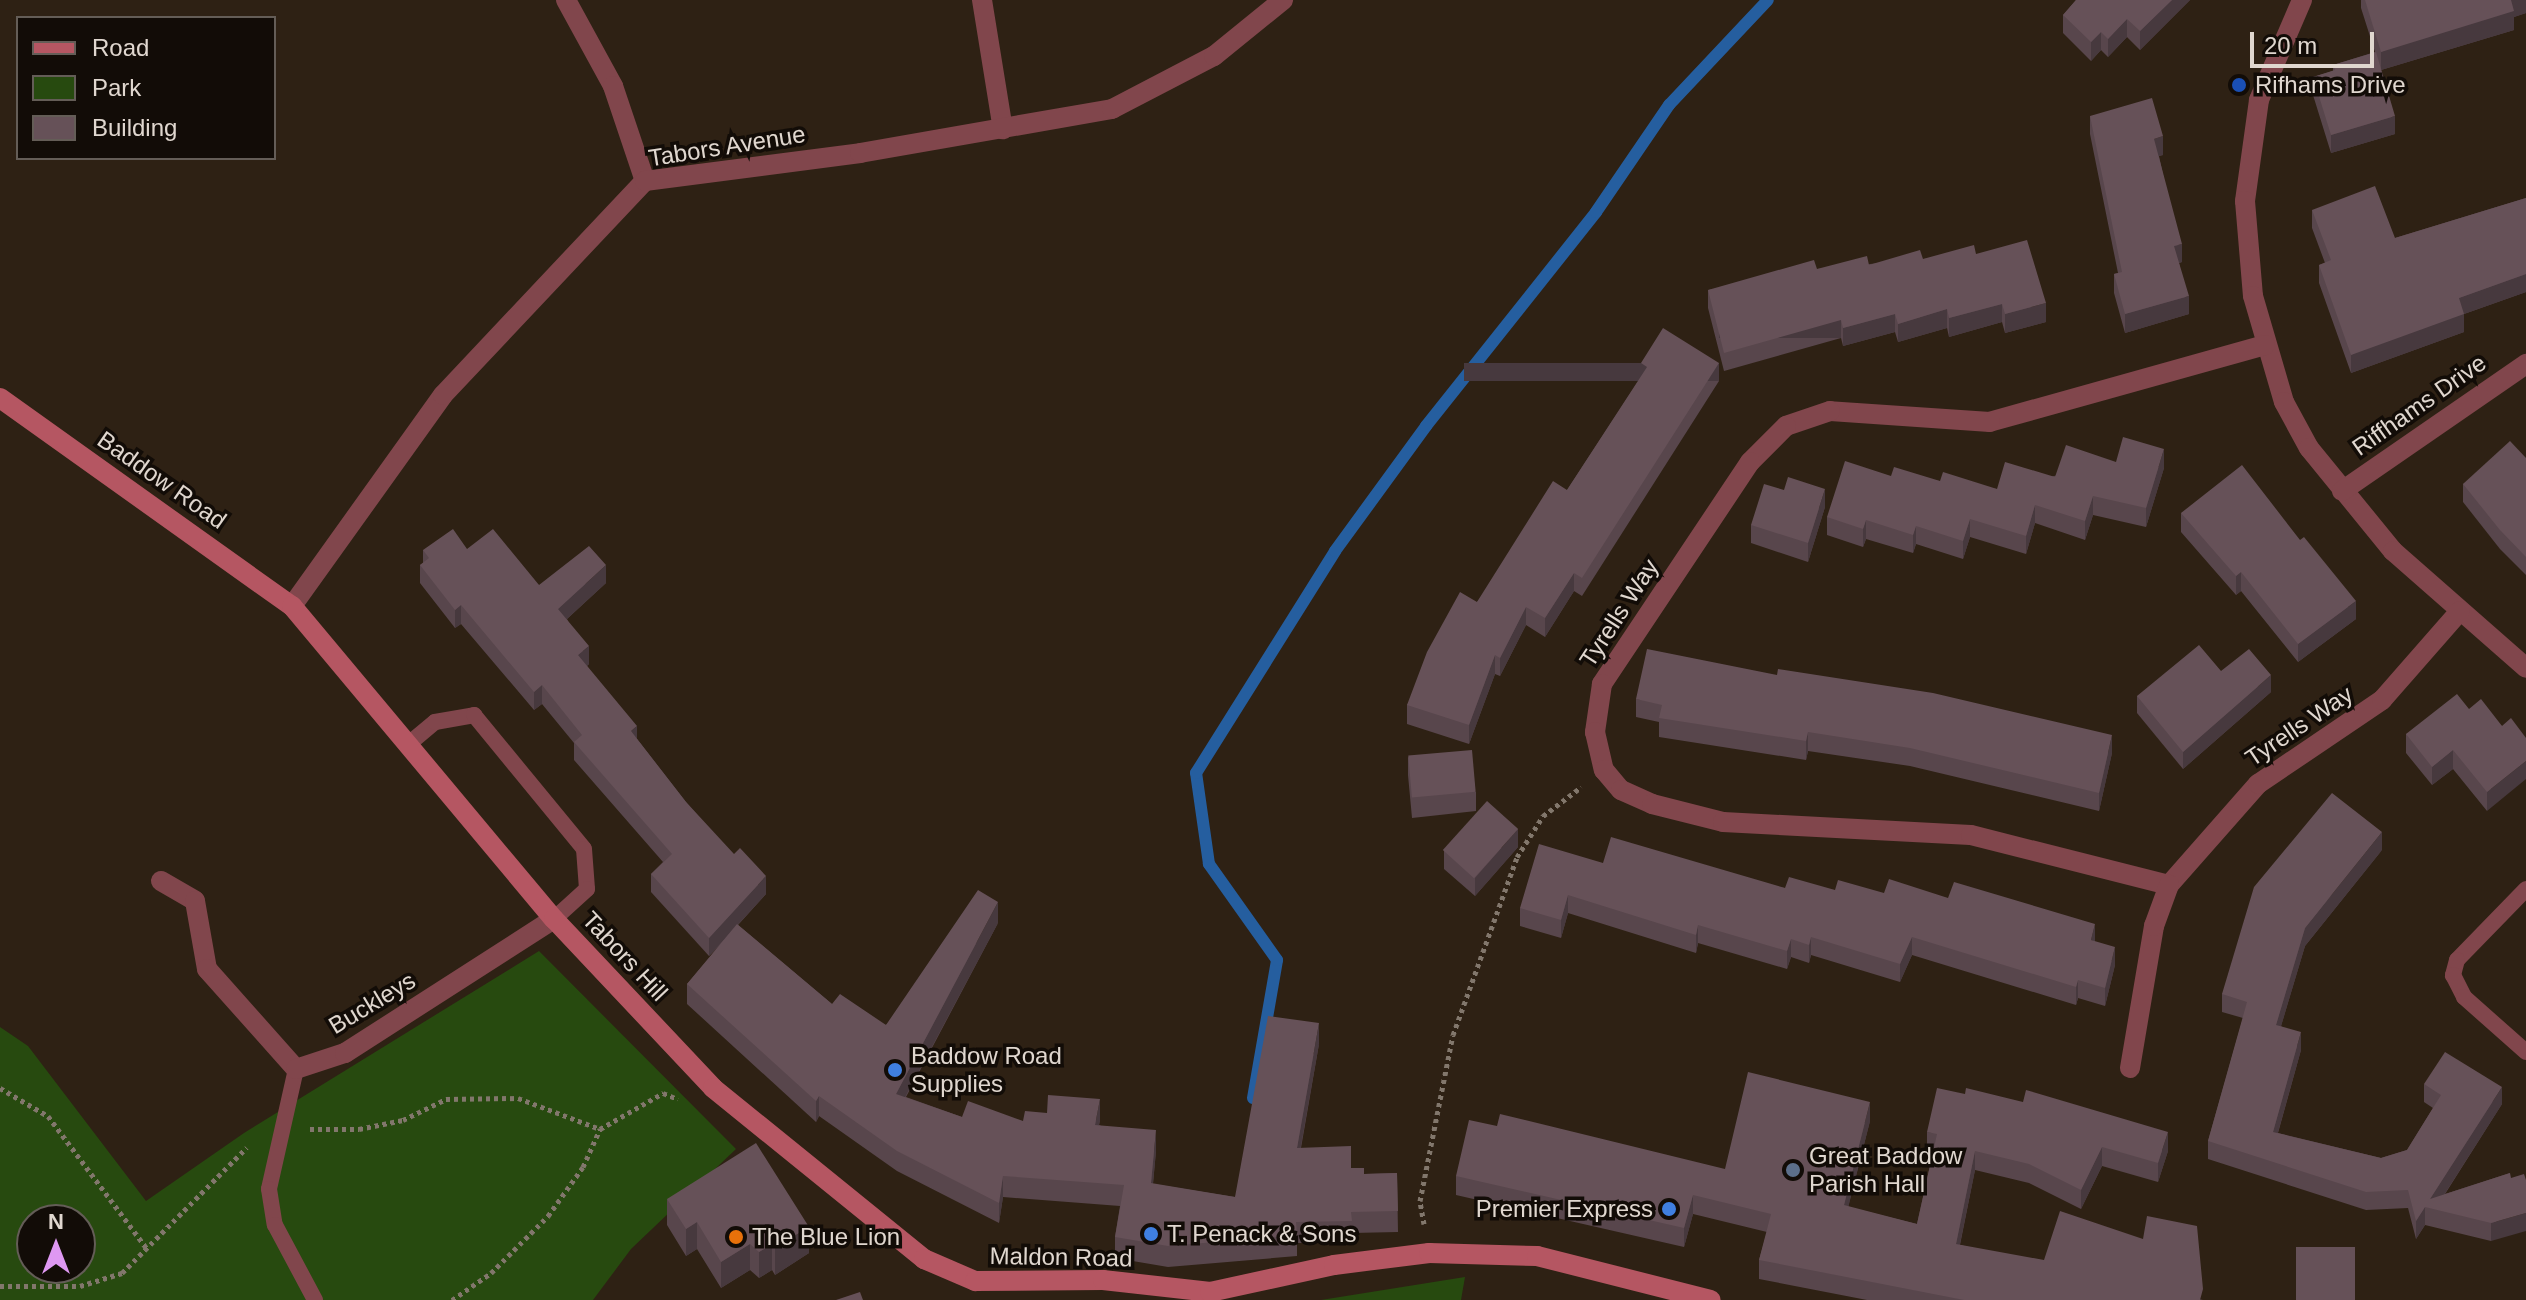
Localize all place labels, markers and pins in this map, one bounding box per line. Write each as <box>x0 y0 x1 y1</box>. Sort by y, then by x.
place label: Rifhams Drive <box>2255 71 2406 99</box>
marker: Rifhams Drive <box>2230 76 2248 94</box>
place label: Baddow Road Supplies <box>911 1042 1062 1098</box>
marker: Baddow Road Supplies <box>886 1061 904 1079</box>
place label: Great Baddow Parish Hall <box>1809 1142 1962 1198</box>
marker: Great Baddow Parish Hall <box>1784 1161 1802 1179</box>
place label: Premier Express <box>1476 1195 1653 1223</box>
marker: Premier Express <box>1660 1200 1678 1218</box>
place label: T. Penack & Sons <box>1167 1220 1356 1248</box>
place label: The Blue Lion <box>752 1223 900 1251</box>
marker: T. Penack & Sons <box>1142 1225 1160 1243</box>
marker: The Blue Lion <box>727 1228 745 1246</box>

